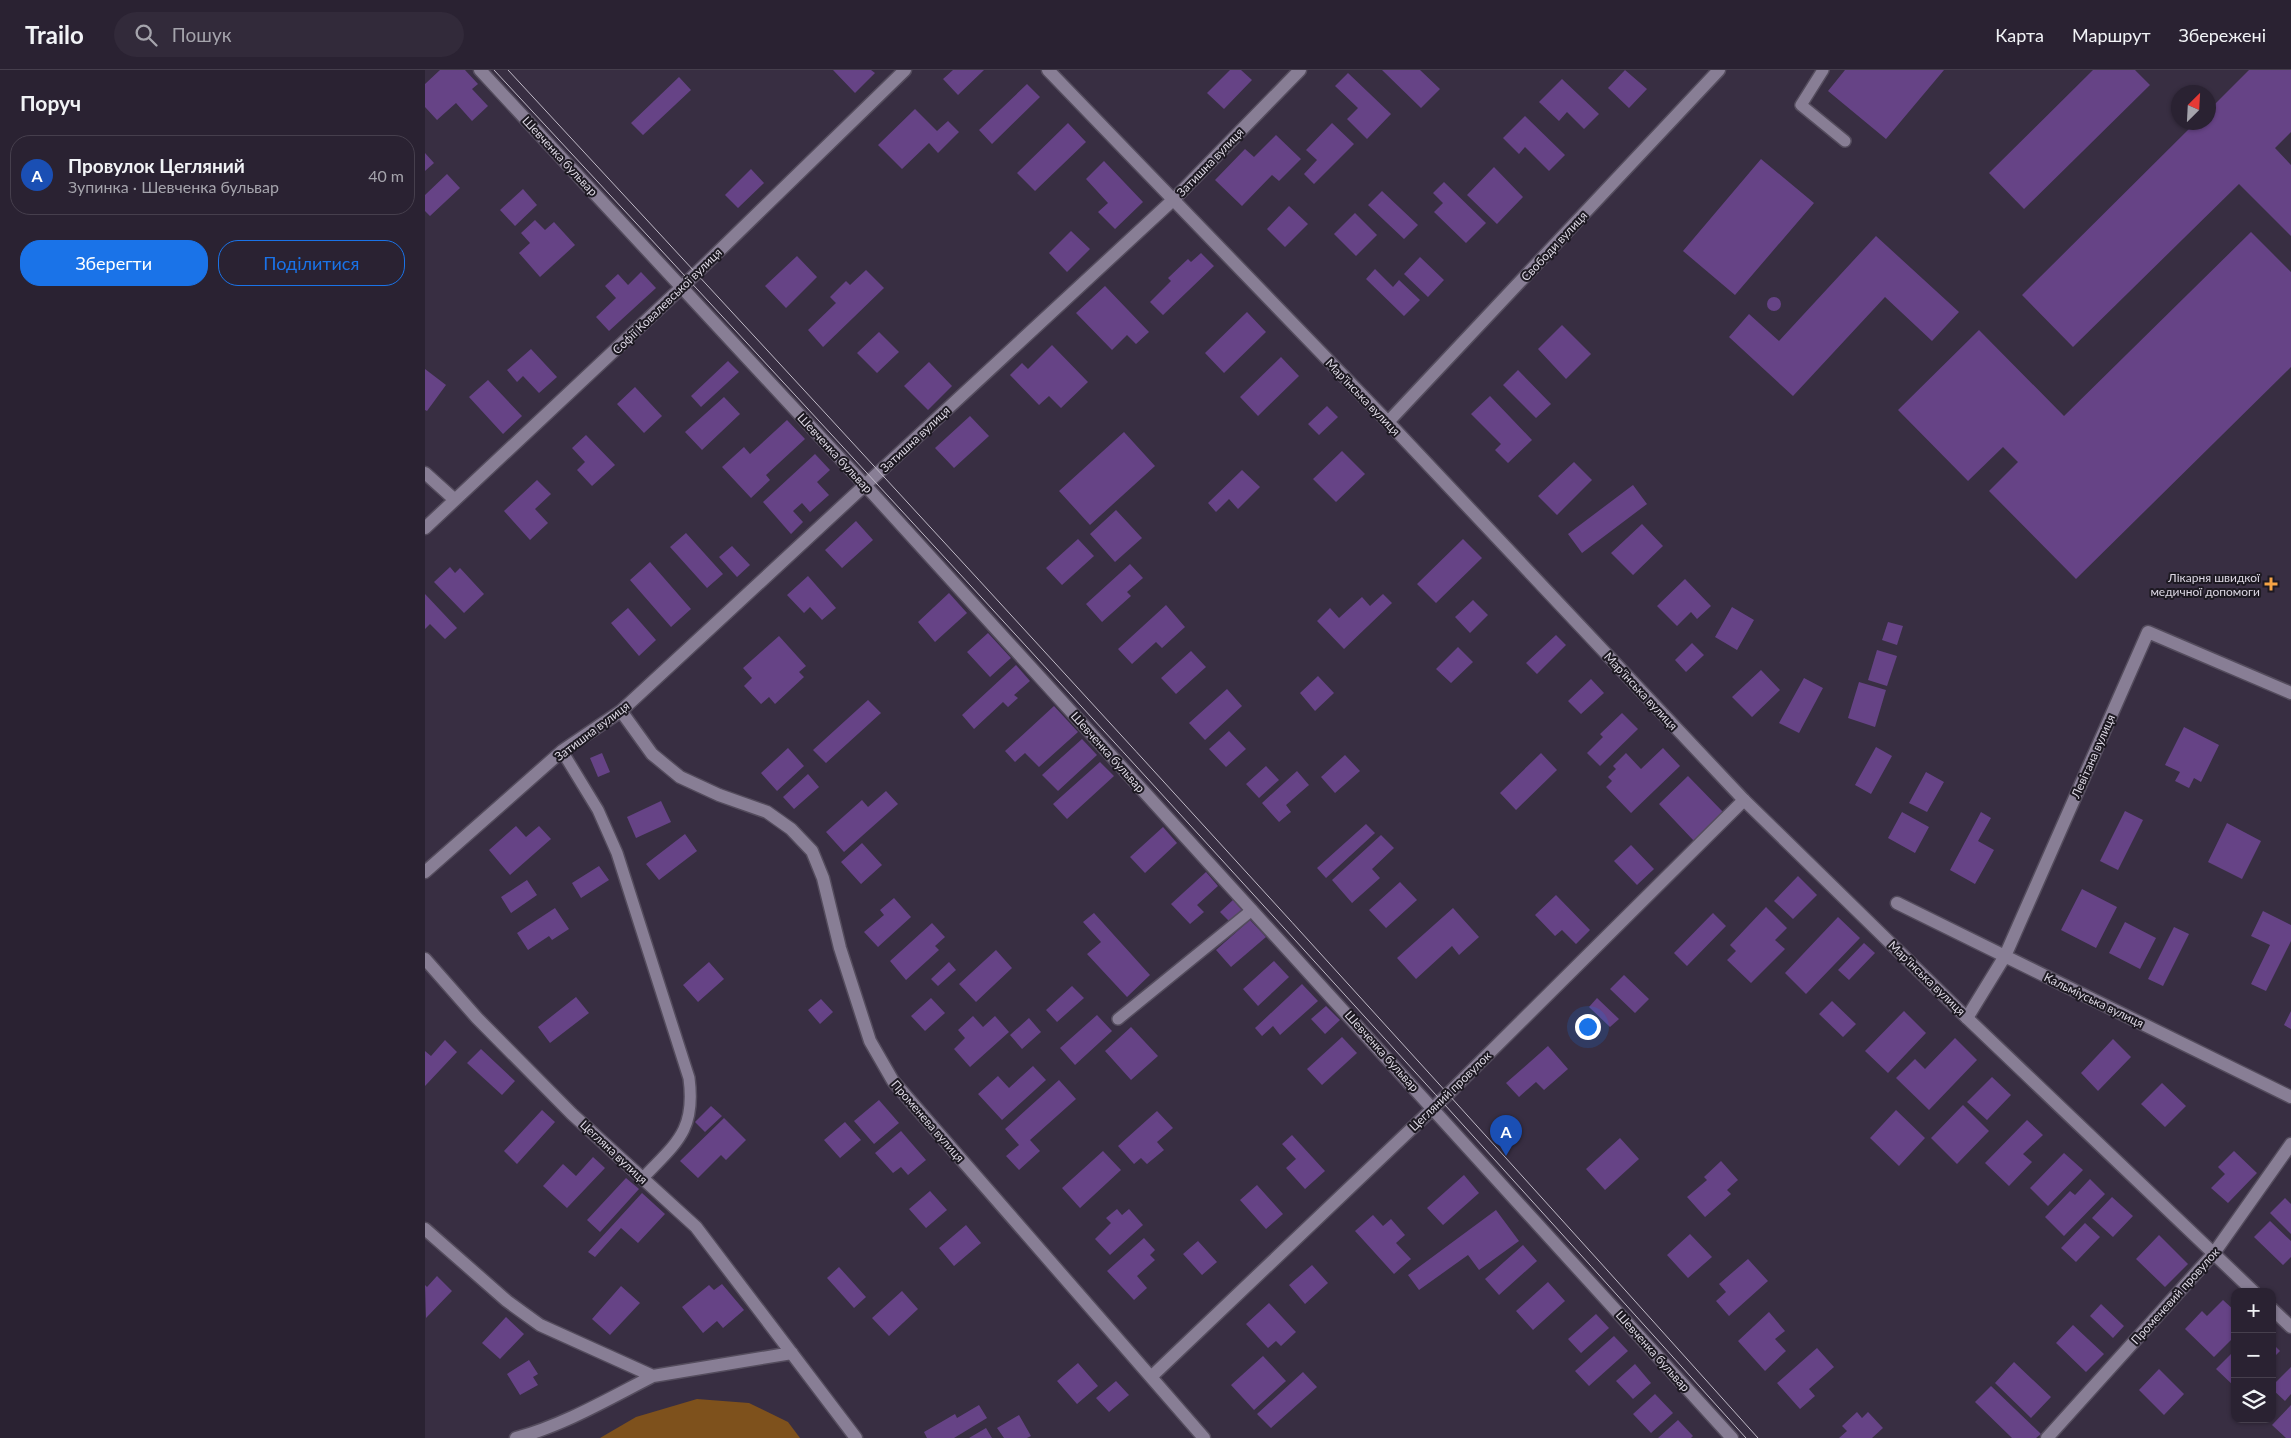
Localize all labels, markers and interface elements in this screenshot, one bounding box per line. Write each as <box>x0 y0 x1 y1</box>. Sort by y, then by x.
search box <box>114 12 464 57</box>
text: Trailo <box>25 20 84 49</box>
icon: search <box>132 21 160 49</box>
text: Пошук <box>172 23 232 46</box>
text: Карта <box>1995 24 2044 46</box>
text: Маршрут <box>2072 24 2151 46</box>
text: Збережені <box>2179 24 2266 46</box>
north arrow <box>2171 85 2216 130</box>
text: Поруч <box>20 90 81 115</box>
street label: Шевченка бульвар <box>519 113 601 199</box>
street label: Затишна вулиця <box>1173 124 1247 200</box>
text: Провулок Цегляний <box>68 154 245 177</box>
text: A <box>31 166 43 185</box>
text: 40 m <box>368 166 404 185</box>
text: Зупинка · Шевченка бульвар <box>68 177 279 196</box>
street label: Свободи вулиця <box>1518 208 1590 284</box>
button: Зберегти <box>20 240 208 286</box>
button: Поділитися <box>218 240 405 286</box>
street label: Софії Ковалевської вулиця <box>609 245 725 357</box>
street label: Мар'їнська вулиця <box>1323 355 1404 439</box>
street label: Затишна вулиця <box>877 403 953 475</box>
street label: Шевченка бульвар <box>794 410 876 496</box>
place label: Лікарня швидкої медичної допомоги <box>2150 570 2261 599</box>
marker: Лікарня швидкої медичної допомоги <box>2264 577 2278 591</box>
street label: Мар'їнська вулиця <box>1601 649 1681 733</box>
street label: Затишна вулиця <box>552 698 632 764</box>
street label: Шевченка бульвар <box>1068 709 1148 796</box>
street label: Левітана вулиця <box>2067 712 2118 801</box>
street label: Мар'їнська вулиця <box>1885 938 1969 1019</box>
street label: Кальміуська вулиця <box>2042 969 2146 1031</box>
street label: Шевченка бульвар <box>1342 1008 1422 1095</box>
your location <box>1575 1014 1601 1040</box>
street label: Цегляний провулок <box>1406 1048 1495 1134</box>
street label: Променева вулиця <box>888 1077 968 1165</box>
pin: A <box>1490 1115 1522 1156</box>
street label: Цегляна вулиця <box>577 1117 651 1187</box>
street label: Променевий провулок <box>2128 1244 2223 1347</box>
map controls <box>2231 1288 2276 1423</box>
button: + <box>2231 1288 2276 1333</box>
street label: Шевченка бульвар <box>1613 1308 1693 1395</box>
button: − <box>2231 1333 2276 1378</box>
button: layers <box>2231 1378 2276 1423</box>

